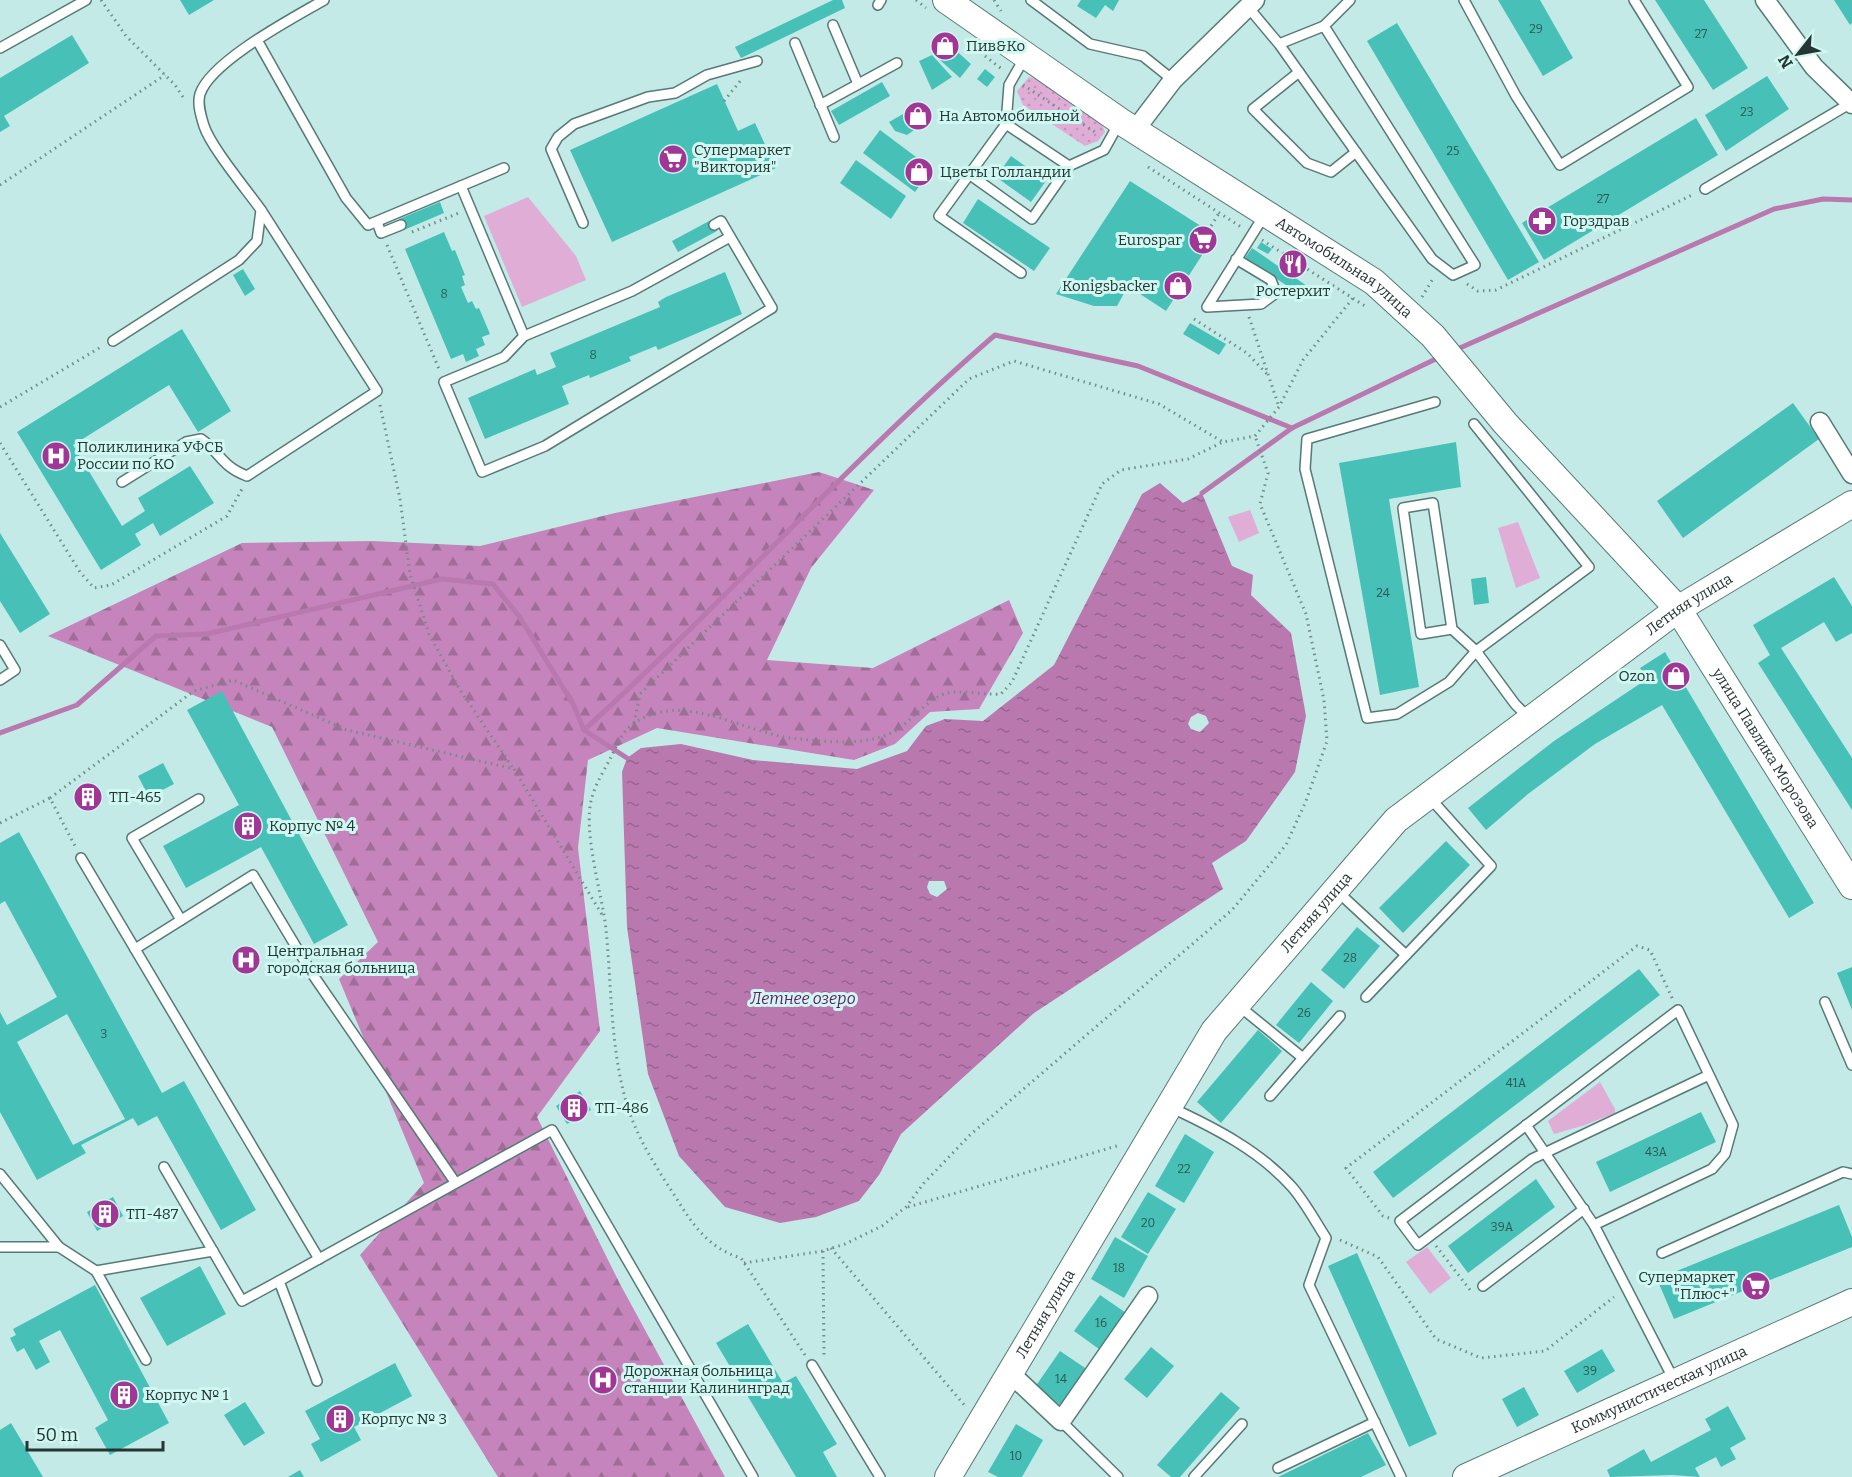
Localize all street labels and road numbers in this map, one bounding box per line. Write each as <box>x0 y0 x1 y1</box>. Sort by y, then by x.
street label: Автомобильная улица <box>1273 213 1416 322</box>
street label: Летняя улица <box>1642 569 1736 639</box>
street label: улица Павлика Морозова <box>1708 664 1822 832</box>
street label: Летняя улица <box>1277 869 1356 956</box>
street label: Летняя улица <box>1012 1266 1079 1361</box>
street label: Коммунистическая улица <box>1569 1342 1750 1437</box>

